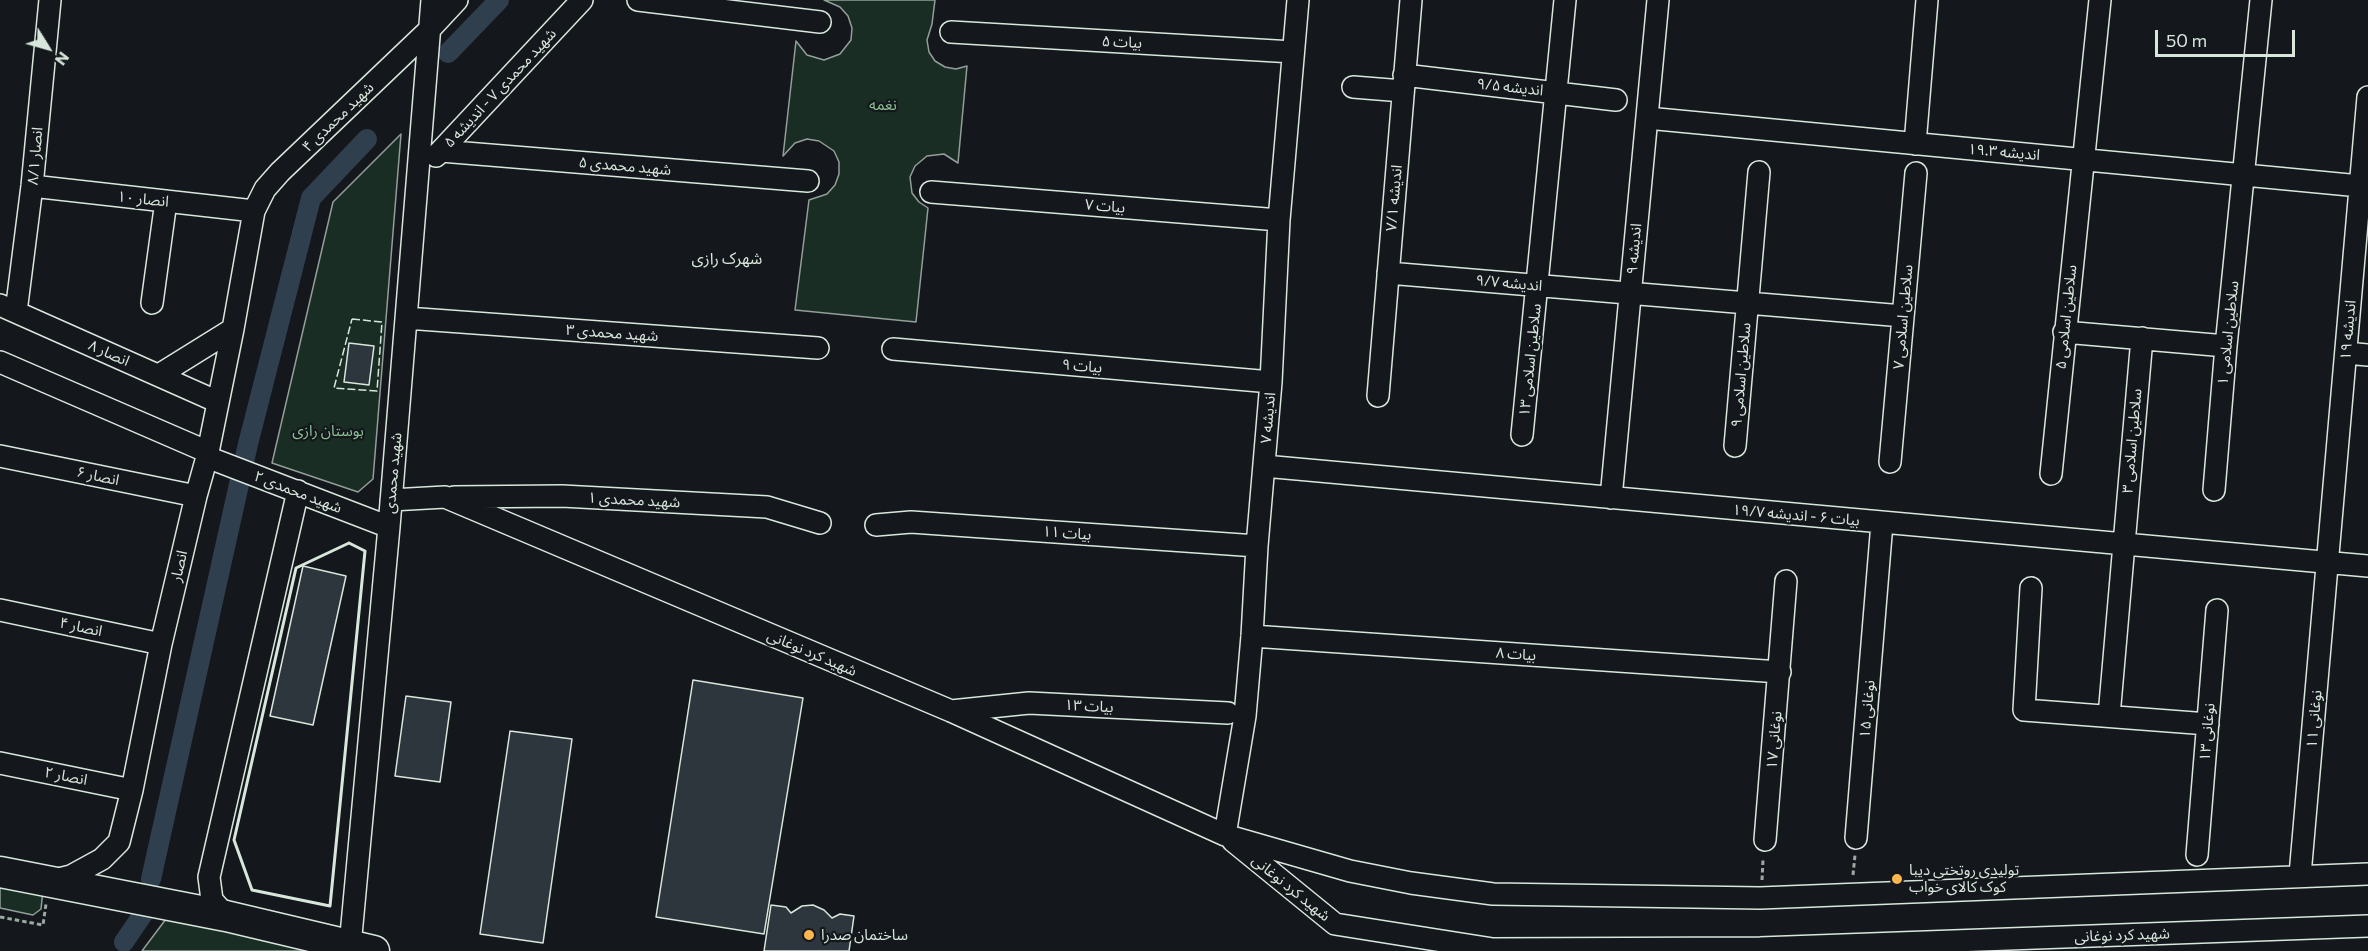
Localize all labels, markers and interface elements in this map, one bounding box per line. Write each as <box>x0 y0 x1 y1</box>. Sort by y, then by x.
north arrow <box>18 18 78 78</box>
scale bar <box>2158 18 2298 56</box>
street label: شهید محمدی ۷ - اندیشه ۵ <box>440 25 560 151</box>
text: 50 m <box>2166 29 2207 51</box>
street label: بیات ۵ <box>1101 32 1143 52</box>
text: N <box>52 49 74 70</box>
street label: اندیشه ۹/۵ <box>1476 75 1544 99</box>
street label: شهید محمدی ۴ <box>298 78 378 156</box>
park label: نغمه <box>869 96 897 114</box>
street label: انصار ۸/۱ <box>23 126 47 186</box>
street label: اندیشه ۱۹.۳ <box>1967 140 2041 164</box>
street label: شهید محمدی ۵ <box>578 153 672 179</box>
street label: اندیشه ۷/۱ <box>1382 164 1406 232</box>
street label: انصار ۱۰ <box>116 187 170 211</box>
street label: بیات ۷ <box>1084 195 1126 217</box>
street label: اندیشه ۹ <box>1623 223 1645 275</box>
district label: شهرک رازی <box>692 249 762 269</box>
street label: سلاطین اسلامی ۷ <box>1889 264 1917 370</box>
street label: سلاطین اسلامی ۵ <box>2052 264 2080 370</box>
street label: اندیشه ۹/۷ <box>1475 271 1543 295</box>
street label: سلاطین اسلامی ۱ <box>2214 280 2242 386</box>
street label: اندیشه ۱۹ <box>2336 299 2360 361</box>
street label: سلاطین اسلامی ۱۳ <box>1515 303 1545 417</box>
street label: شهید محمدی ۳ <box>565 321 659 345</box>
street label: سلاطین اسلامی ۹ <box>1727 322 1755 428</box>
street label: انصار ۸ <box>86 336 132 370</box>
street label: بیات ۹ <box>1061 355 1103 377</box>
street label: سلاطین اسلامی ۳ <box>2118 388 2146 494</box>
street label: اندیشه ۷ <box>1257 392 1279 444</box>
park label: بوستان رازی <box>292 422 364 440</box>
street label: شهید محمدی <box>380 432 406 514</box>
street label: انصار ۶ <box>75 463 121 489</box>
street label: شهید محمدی ۲ <box>251 467 345 517</box>
street label: شهید محمدی ۱ <box>587 489 681 511</box>
street label: بیات ۶ - اندیشه ۱۹/۷ <box>1732 500 1860 530</box>
street label: بیات ۱۱ <box>1042 522 1092 544</box>
street label: انصار <box>167 549 191 583</box>
street label: انصار ۴ <box>58 614 104 640</box>
street label: شهید کرد نوغانی <box>764 626 860 680</box>
street label: بیات ۸ <box>1495 644 1537 664</box>
street label: نوغانی ۱۵ <box>1856 679 1878 739</box>
street label: نوغانی ۱۱ <box>2303 689 2325 749</box>
street label: بیات ۱۳ <box>1064 696 1114 716</box>
street label: نوغانی ۱۳ <box>2196 702 2218 762</box>
street label: نوغانی ۱۷ <box>1763 710 1785 770</box>
street label: انصار ۲ <box>43 763 89 789</box>
street label: شهید کرد نوغانی <box>1248 851 1334 925</box>
place label: تولیدی روتختی دیبا کوک کالای خواب <box>1909 861 2019 896</box>
marker: تولیدی روتختی دیبا کوک کالای خواب <box>1890 872 1904 886</box>
street label: شهید کرد نوغانی <box>2074 924 2170 946</box>
place label: ساختمان صدرا <box>821 926 908 944</box>
marker: ساختمان صدرا <box>802 928 816 942</box>

